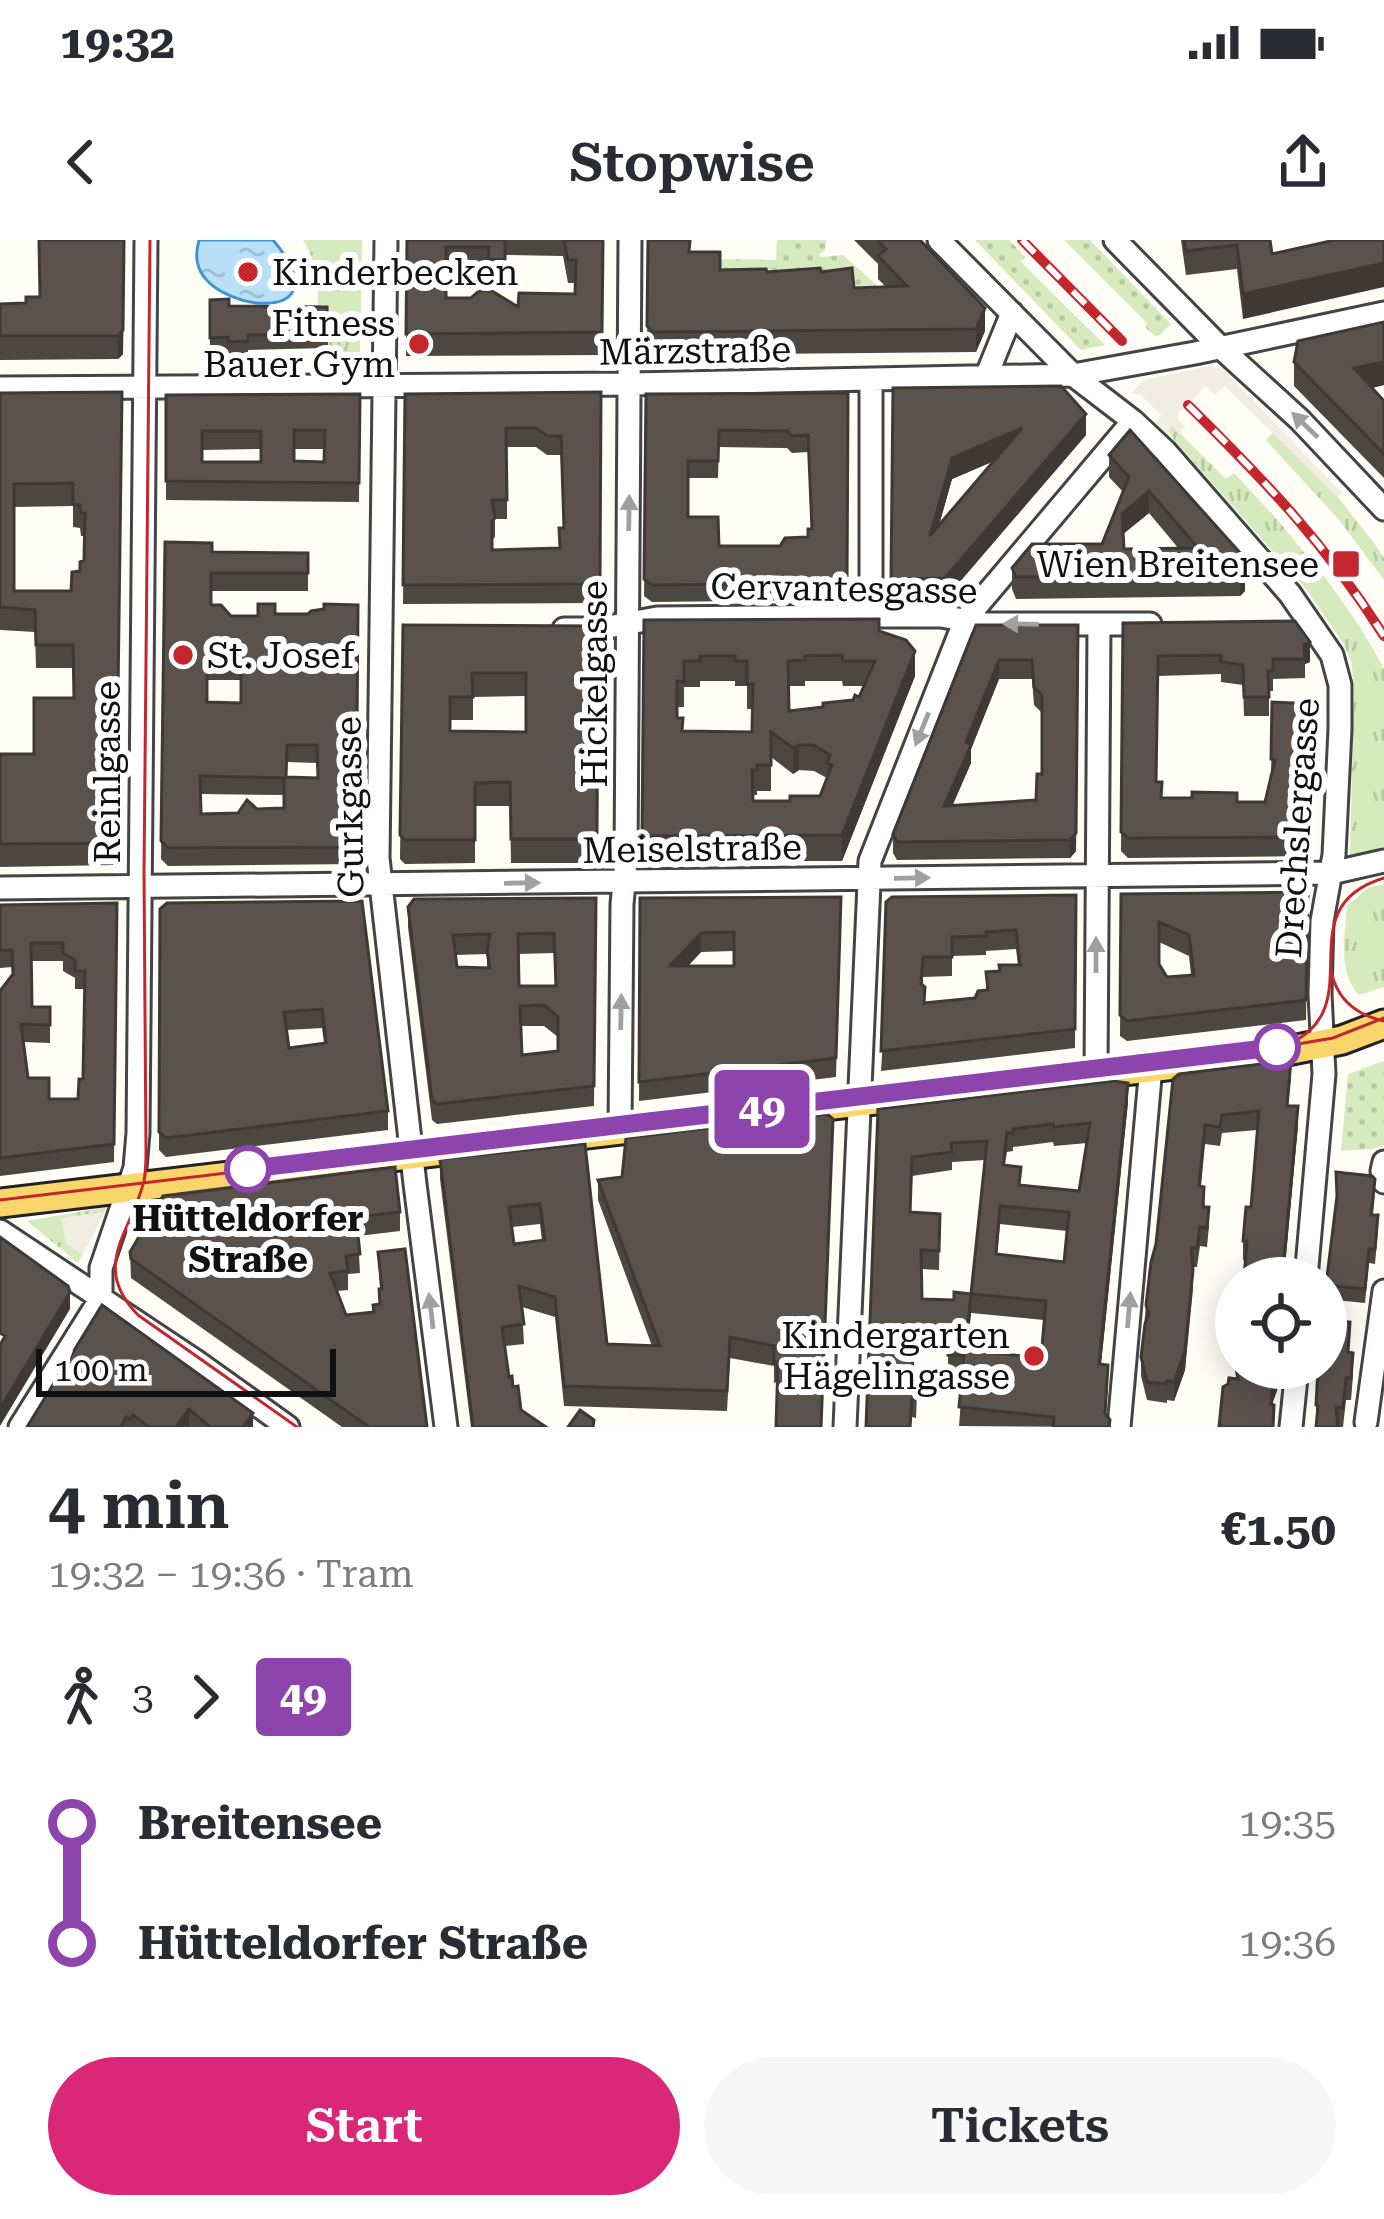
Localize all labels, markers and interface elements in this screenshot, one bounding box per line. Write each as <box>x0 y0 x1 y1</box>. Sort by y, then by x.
text: 19:32 <box>60 16 175 69</box>
icon: back <box>48 129 114 195</box>
icon: share <box>1270 129 1336 195</box>
text: Stopwise <box>569 131 815 194</box>
place label: Kinderbecken <box>272 252 519 294</box>
marker: Kinderbecken <box>235 259 261 285</box>
place label: Fitness Bauer Gym <box>203 303 395 386</box>
street label: Märzstraße <box>599 328 791 374</box>
marker: Fitness Bauer Gym <box>406 331 432 357</box>
one-way arrow <box>1291 412 1320 440</box>
one-way arrow <box>619 493 639 531</box>
place label: Wien Breitensee <box>1037 544 1319 586</box>
marker: Wien Breitensee <box>1330 548 1362 580</box>
street label: Cervantesgasse <box>710 566 978 612</box>
street label: Hickelgasse <box>574 581 616 787</box>
one-way arrow <box>1001 614 1039 634</box>
place label: St. Josef <box>207 635 355 677</box>
marker: St. Josef <box>170 642 196 668</box>
street label: Reinlgasse <box>87 681 129 863</box>
street label: Drechslergasse <box>1268 696 1328 960</box>
one-way arrow <box>912 711 931 747</box>
street label: Gurkgasse <box>327 716 373 898</box>
street label: Meiselstraße <box>582 826 802 872</box>
one-way arrow <box>894 869 932 888</box>
one-way arrow <box>504 873 542 893</box>
one-way arrow <box>1086 935 1106 973</box>
one-way arrow <box>612 992 631 1030</box>
unlabelled marker <box>1255 1025 1299 1069</box>
line badge: 49 <box>708 1070 816 1148</box>
text: 49 <box>738 1084 786 1133</box>
marker: Hütteldorfer Straße <box>226 1147 270 1191</box>
place label: Hütteldorfer Straße <box>132 1198 364 1281</box>
map controls <box>1215 1257 1347 1389</box>
button: locate <box>1215 1257 1347 1389</box>
one-way arrow <box>1120 1291 1139 1329</box>
one-way arrow <box>421 1292 440 1329</box>
place label: Kindergarten Hägelingasse <box>781 1315 1010 1398</box>
scale bar <box>36 1343 336 1396</box>
marker: Kindergarten Hägelingasse <box>1021 1343 1047 1369</box>
text: 100 m <box>54 1350 148 1389</box>
text: 4 min <box>48 1467 230 1544</box>
text: €1.50 <box>1221 1503 1336 1556</box>
text: 19:32 – 19:36 · Tram <box>48 1551 414 1597</box>
icon: walk <box>48 1664 114 1730</box>
icon: forward <box>172 1664 238 1730</box>
text: 49 <box>280 1672 327 1721</box>
text: 3 <box>132 1674 154 1720</box>
text: Breitensee <box>138 1797 382 1850</box>
text: 19:35 <box>1239 1800 1336 1846</box>
text: Hütteldorfer Straße <box>138 1917 588 1970</box>
text: 19:36 <box>1239 1920 1336 1966</box>
button: Start <box>48 2057 680 2195</box>
button: Tickets <box>704 2057 1336 2195</box>

